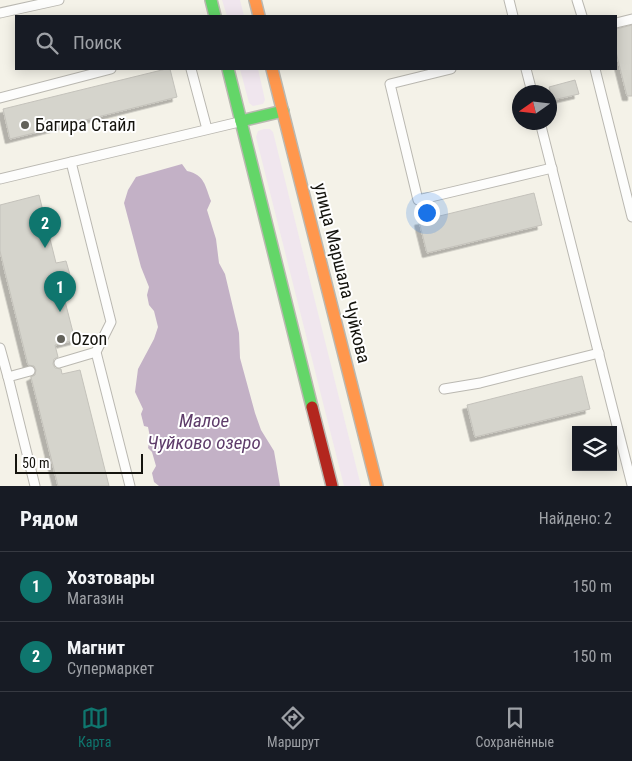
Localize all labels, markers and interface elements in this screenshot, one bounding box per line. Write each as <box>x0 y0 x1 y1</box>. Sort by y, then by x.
search box <box>15 15 617 70</box>
icon: search <box>33 29 61 57</box>
text: Поиск <box>73 31 122 54</box>
north arrow <box>512 85 557 130</box>
place label: Багира Стайл <box>35 114 136 135</box>
marker: Багира Стайл <box>19 119 31 131</box>
street label: улица Маршала Чуйкова <box>310 181 375 365</box>
your location <box>414 200 440 226</box>
pin: 2 <box>29 207 61 248</box>
pin: 1 <box>44 271 76 312</box>
place label: Ozon <box>71 328 107 349</box>
marker: Ozon <box>55 333 67 345</box>
water label: Малое Чуйково озеро <box>147 409 261 454</box>
map controls <box>572 426 617 471</box>
button: layers <box>572 426 617 471</box>
scale bar <box>15 451 142 474</box>
text: 50 m <box>22 455 50 471</box>
text: Рядом <box>20 507 79 531</box>
text: Найдено: 2 <box>539 509 612 528</box>
text: Хозтовары <box>67 566 155 589</box>
text: 1 <box>32 577 40 596</box>
text: 150 m <box>573 577 612 596</box>
text: Магазин <box>67 589 124 608</box>
text: Магнит <box>67 636 125 659</box>
text: 2 <box>32 647 40 666</box>
text: 150 m <box>573 647 612 666</box>
text: Супермаркет <box>67 659 154 678</box>
tab: Карта <box>78 704 111 750</box>
tab: Маршрут <box>267 704 320 750</box>
tab: Сохранённые <box>476 704 554 750</box>

